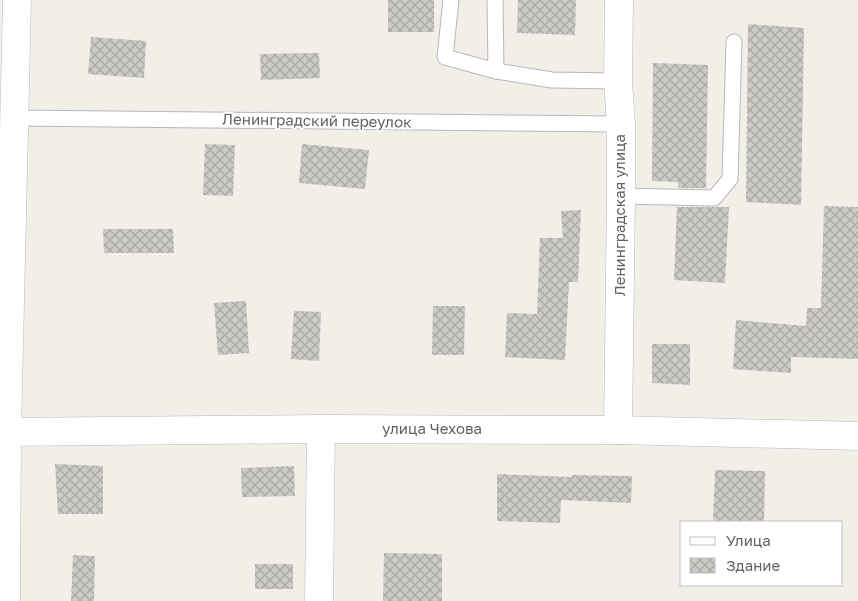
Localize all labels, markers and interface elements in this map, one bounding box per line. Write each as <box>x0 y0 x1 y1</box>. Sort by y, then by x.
street label: Ленинградский переулок <box>222 109 412 131</box>
street label: Ленинградская улица <box>610 134 628 296</box>
street label: улица Чехова <box>382 419 482 437</box>
legend <box>680 521 843 586</box>
text: Улица <box>726 531 771 549</box>
text: Здание <box>726 556 780 574</box>

